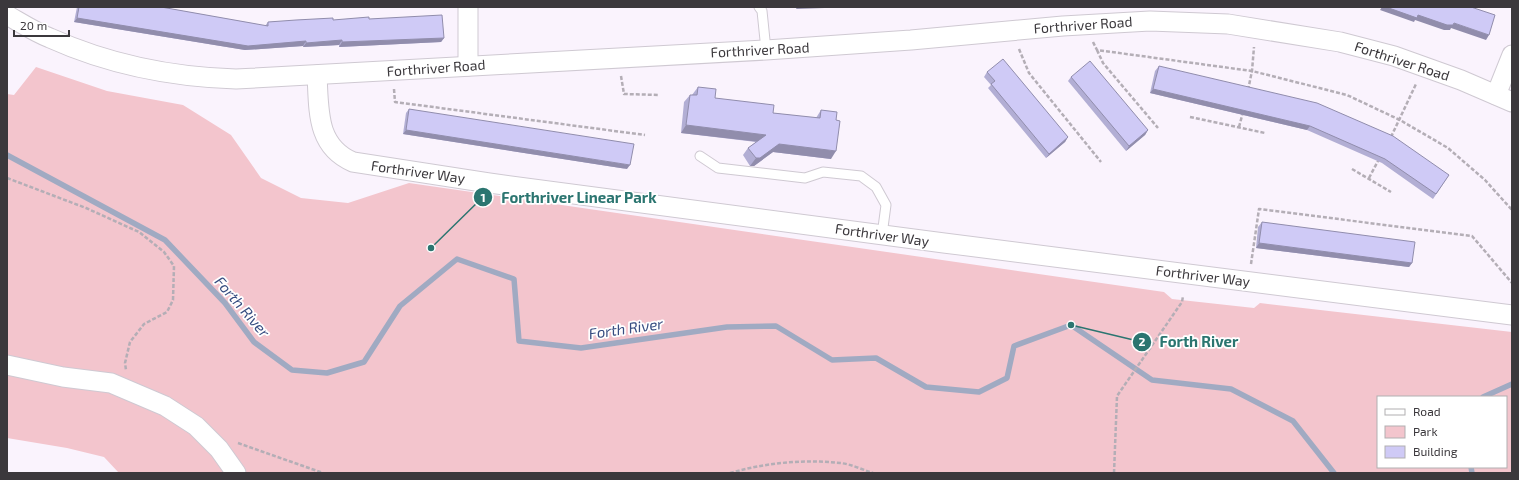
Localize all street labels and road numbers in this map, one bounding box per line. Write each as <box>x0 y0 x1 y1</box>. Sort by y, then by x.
street label: Forthriver Road <box>1033 13 1133 36</box>
street label: Forthriver Road <box>1352 37 1452 84</box>
street label: Forthriver Road <box>710 38 810 61</box>
street label: Forthriver Road <box>386 56 486 79</box>
street label: Forthriver Way <box>370 156 467 187</box>
street label: Forthriver Way <box>834 219 931 250</box>
street label: Forthriver Way <box>1155 261 1252 290</box>

